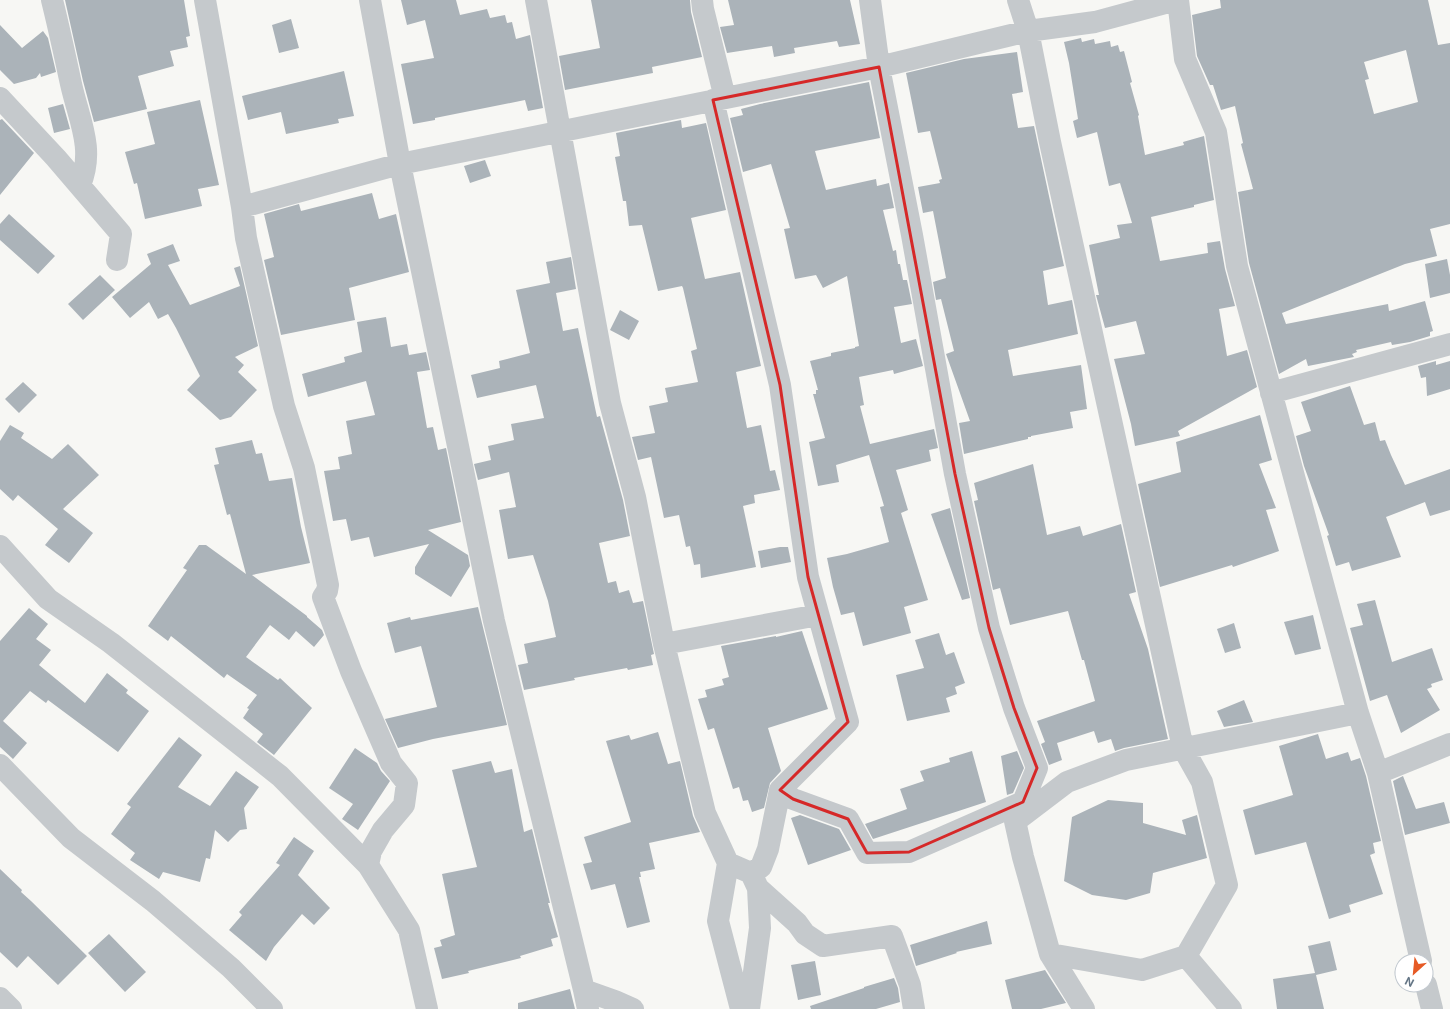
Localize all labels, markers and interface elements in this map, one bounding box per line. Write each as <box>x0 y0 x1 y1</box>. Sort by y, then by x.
north arrow <box>1394 953 1434 993</box>
text: N <box>1403 974 1416 990</box>

